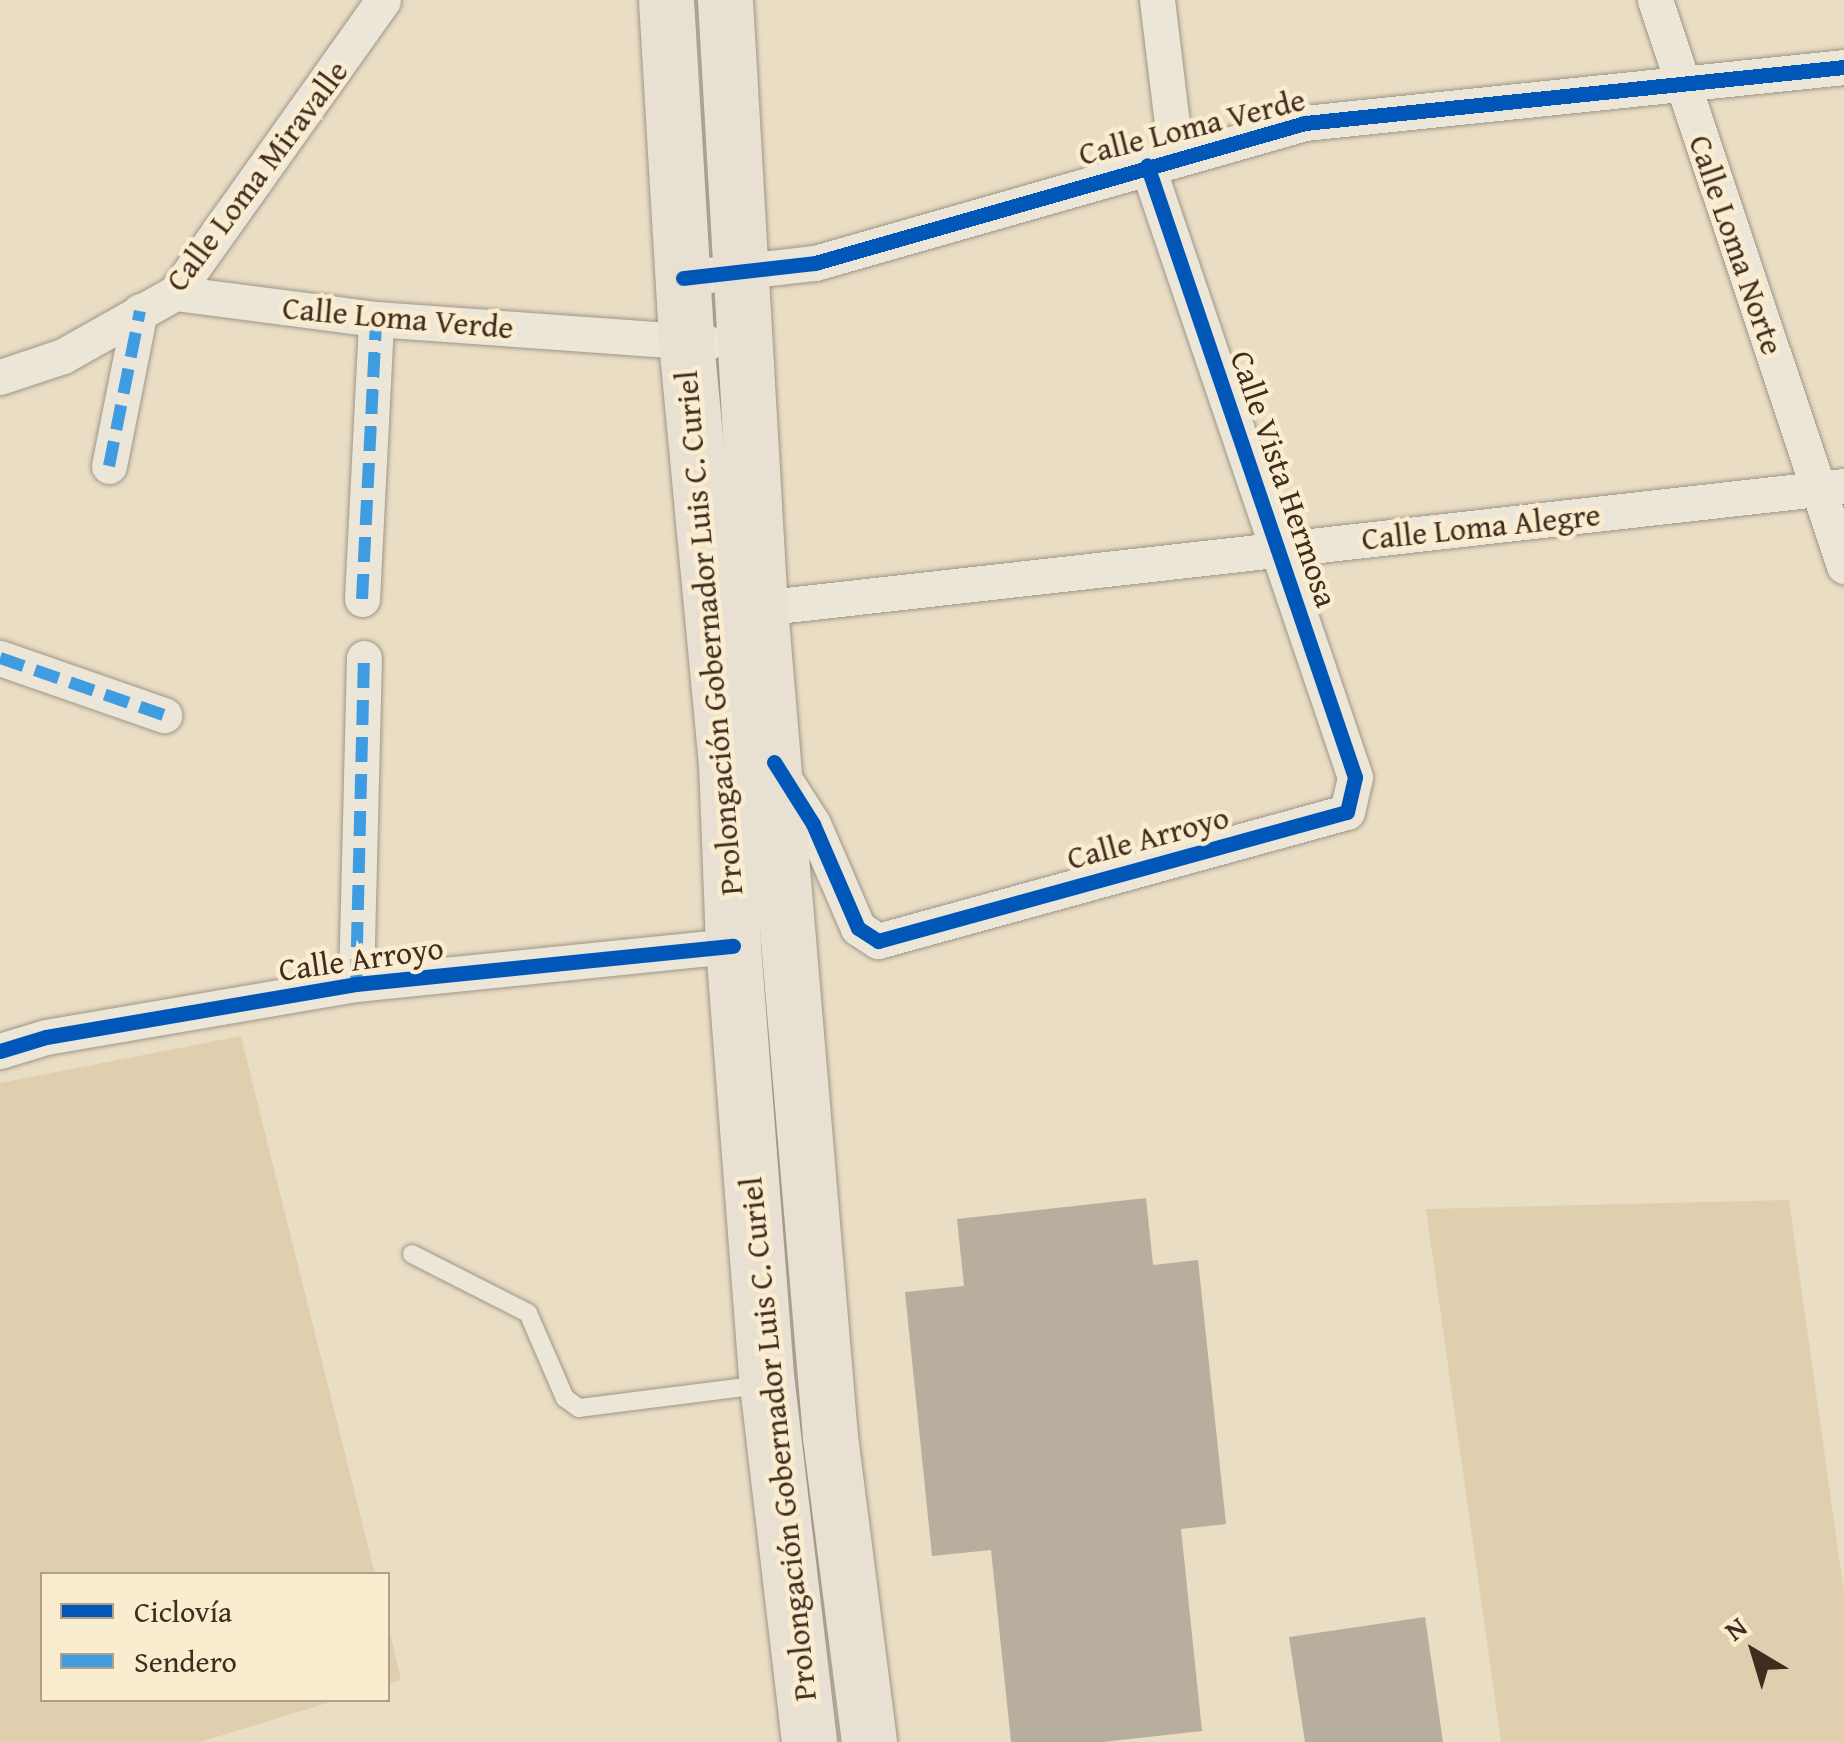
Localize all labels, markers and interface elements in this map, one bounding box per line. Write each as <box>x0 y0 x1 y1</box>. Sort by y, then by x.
street label: Calle Loma Miravalle <box>158 53 356 299</box>
street label: Calle Loma Verde <box>1075 80 1309 174</box>
street label: Calle Loma Norte <box>1680 130 1792 360</box>
street label: Calle Loma Verde <box>281 289 515 347</box>
street label: Calle Vista Hermosa <box>1222 346 1346 612</box>
street label: Prolongación Gobernador Luis C. Curiel <box>667 369 751 897</box>
street label: Calle Loma Alegre <box>1360 495 1602 559</box>
street label: Calle Arroyo <box>1063 798 1233 878</box>
street label: Calle Arroyo <box>276 928 446 990</box>
street label: Prolongación Gobernador Luis C. Curiel <box>731 1175 825 1703</box>
legend <box>40 1572 390 1702</box>
text: Ciclovía <box>134 1589 232 1633</box>
north arrow <box>1704 1602 1804 1702</box>
text: N <box>1715 1606 1755 1650</box>
text: Sendero <box>134 1639 237 1683</box>

